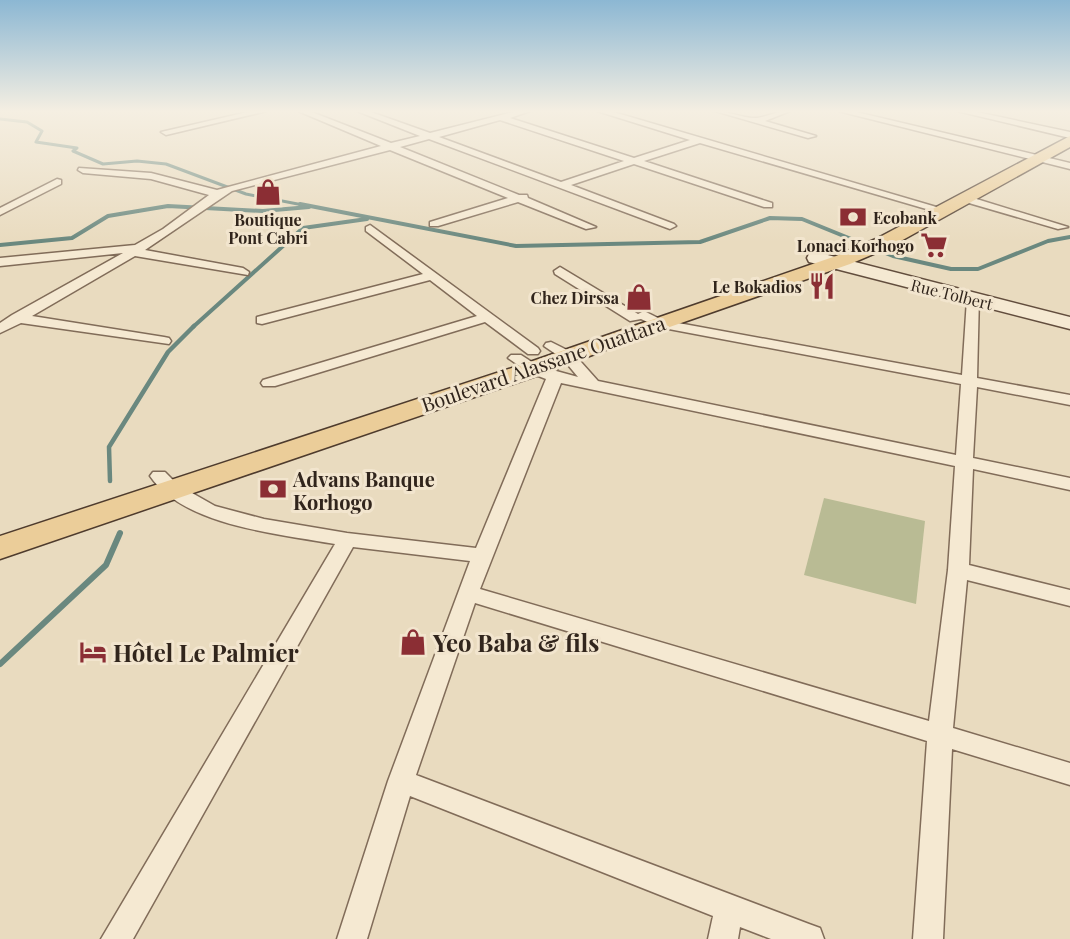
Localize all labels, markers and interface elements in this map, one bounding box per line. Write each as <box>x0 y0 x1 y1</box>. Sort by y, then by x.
shop icon: Boutique Pont Cabri <box>253 177 283 207</box>
bank icon: Ecobank <box>838 202 868 232</box>
place label: Ecobank <box>873 207 938 228</box>
place label: Boutique Pont Cabri <box>228 209 308 248</box>
supermarket icon: Lonaci Korhogo <box>919 230 949 260</box>
place label: Lonaci Korhogo <box>797 235 914 256</box>
restaurant icon: Le Bokadios <box>807 271 837 301</box>
street label: Rue Tolbert <box>909 274 995 314</box>
place label: Le Bokadios <box>712 276 802 297</box>
shop icon: Chez Dirssa <box>624 282 654 312</box>
place label: Chez Dirssa <box>531 287 620 308</box>
street label: Boulevard Alassane Ouattara <box>417 308 669 418</box>
place label: Advans Banque Korhogo <box>292 465 435 515</box>
bank icon: Advans Banque Korhogo <box>258 474 288 504</box>
place label: Yeo Baba & fils <box>432 626 599 658</box>
shop icon: Yeo Baba & fils <box>398 627 428 657</box>
place label: Hôtel Le Palmier <box>113 636 299 668</box>
hotel icon: Hôtel Le Palmier <box>78 637 108 667</box>

